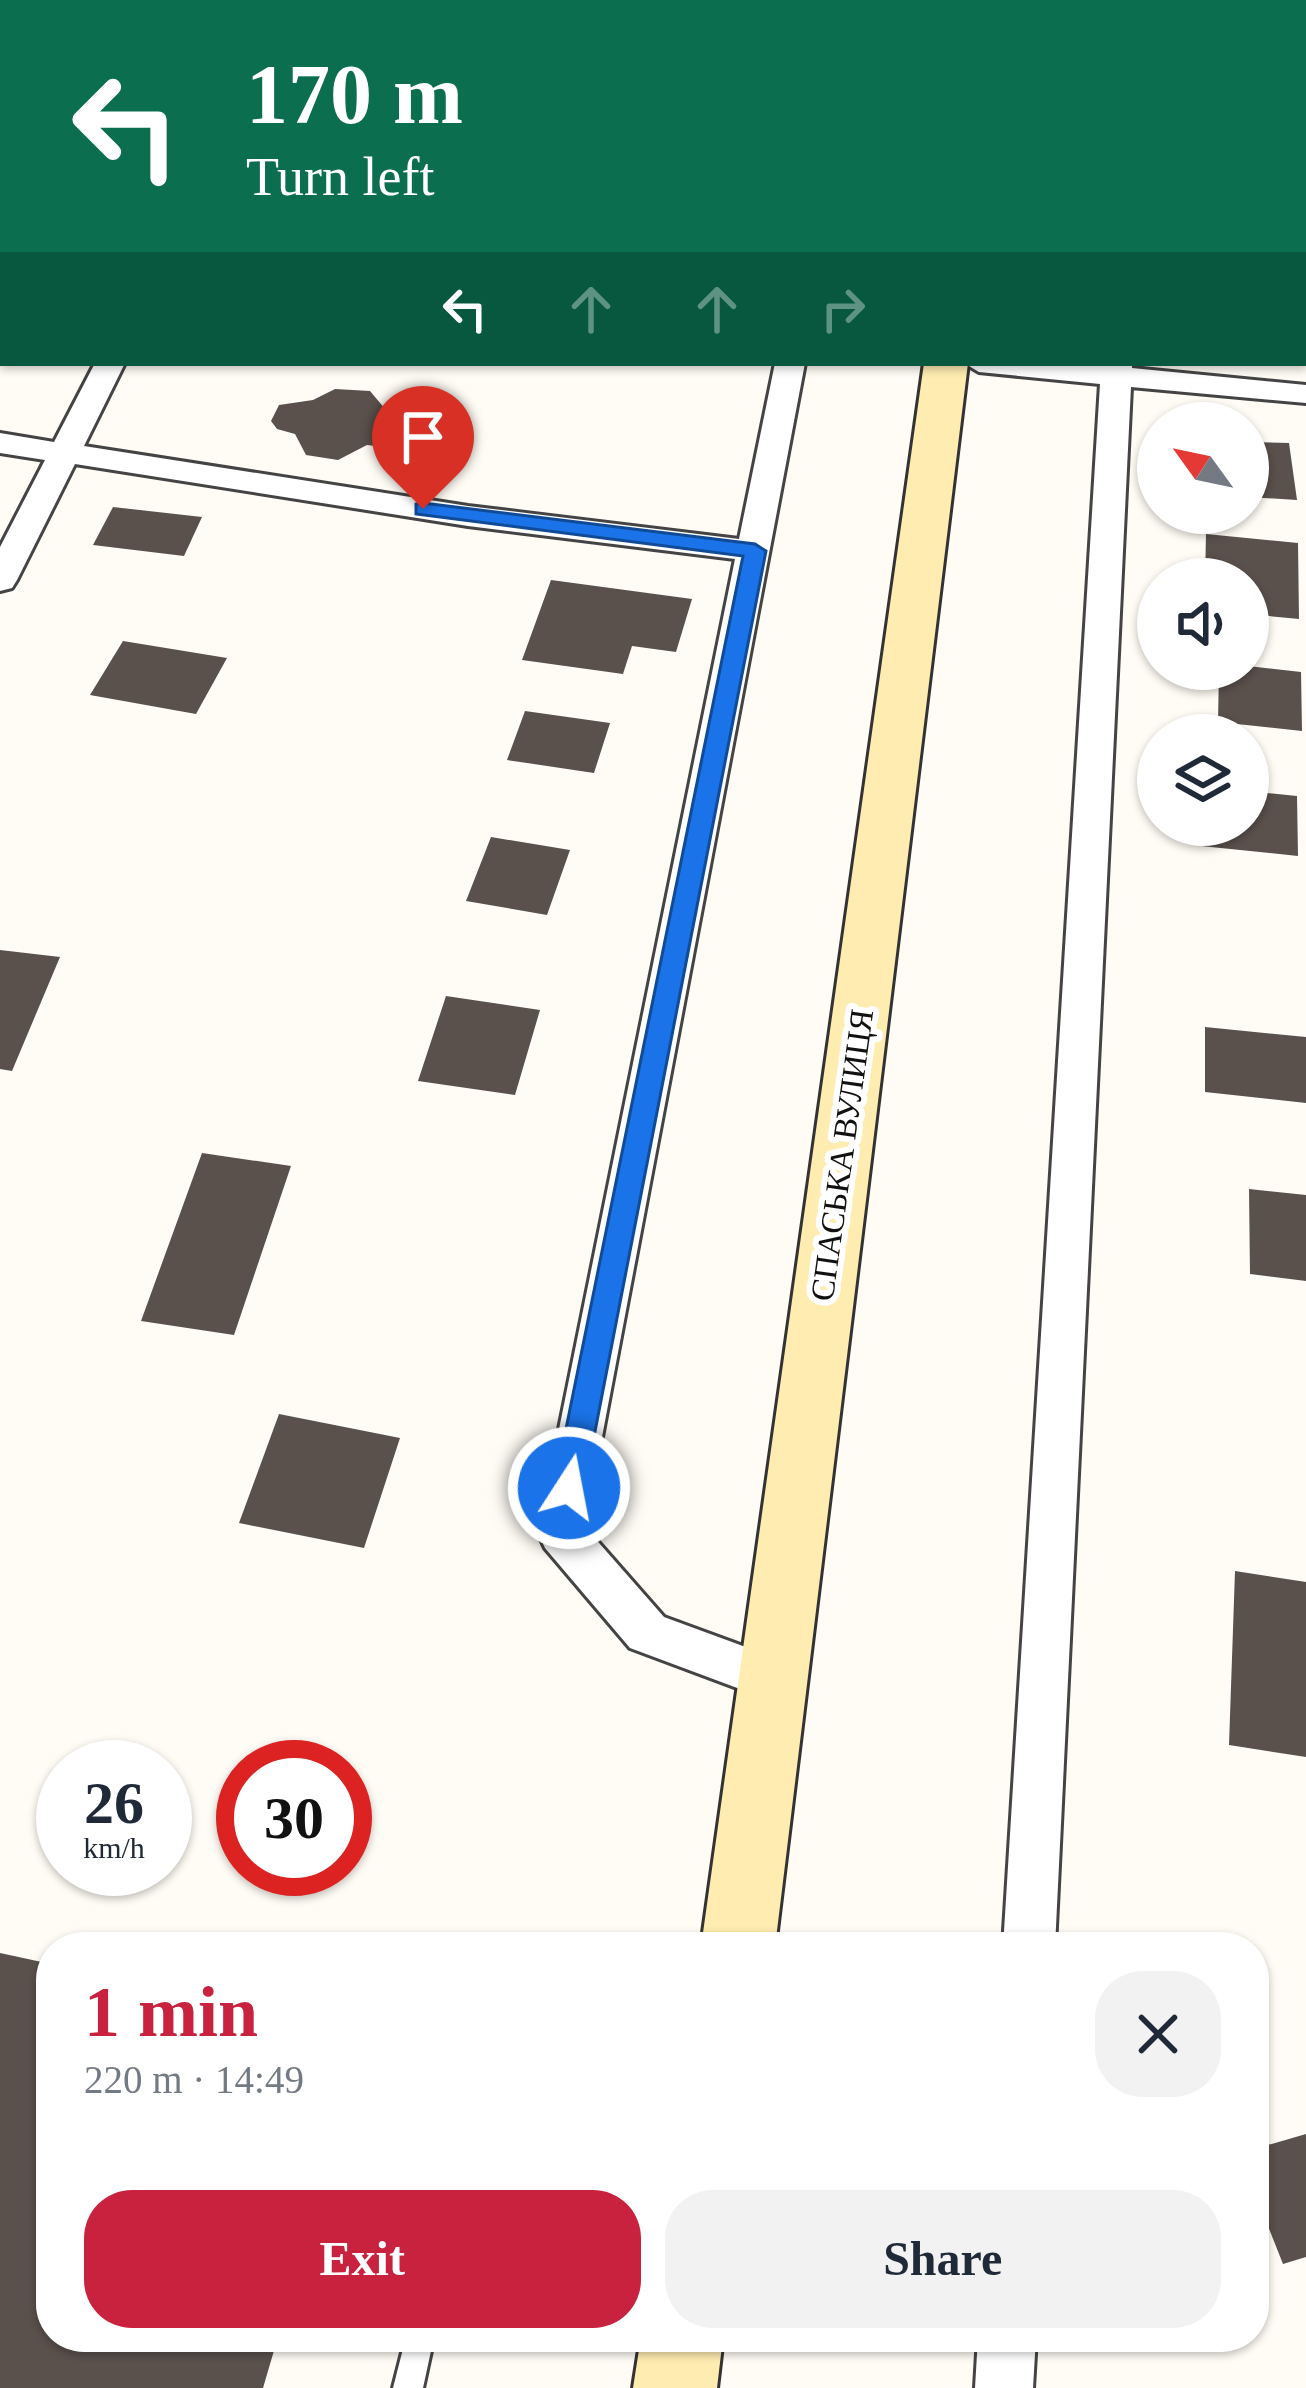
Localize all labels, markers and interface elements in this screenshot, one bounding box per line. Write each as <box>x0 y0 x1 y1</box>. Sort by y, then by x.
icon: left <box>48 48 204 204</box>
text: 170 m <box>246 48 463 141</box>
text: Turn left <box>246 147 435 207</box>
icon: left <box>432 276 498 342</box>
icon: ahead <box>558 276 624 342</box>
icon: ahead <box>684 276 750 342</box>
icon: right <box>810 276 876 342</box>
pin <box>372 386 474 509</box>
north arrow <box>1137 402 1269 534</box>
map controls <box>1137 402 1269 846</box>
icon: arrive <box>390 404 456 470</box>
button: sound <box>1137 558 1269 690</box>
button: layers <box>1137 714 1269 846</box>
street label: СПАСЬКА ВУЛИЦЯ <box>804 1007 880 1303</box>
position arrow <box>506 1425 632 1551</box>
speed limit sign: 30 <box>216 1740 372 1896</box>
text: 26 <box>84 1770 144 1836</box>
text: km/h <box>83 1831 145 1864</box>
button: close <box>1095 1971 1221 2097</box>
text: 1 min <box>84 1972 258 2052</box>
text: 220 m · 14:49 <box>84 2058 304 2101</box>
button: Exit <box>84 2190 641 2328</box>
button: Share <box>665 2190 1221 2328</box>

